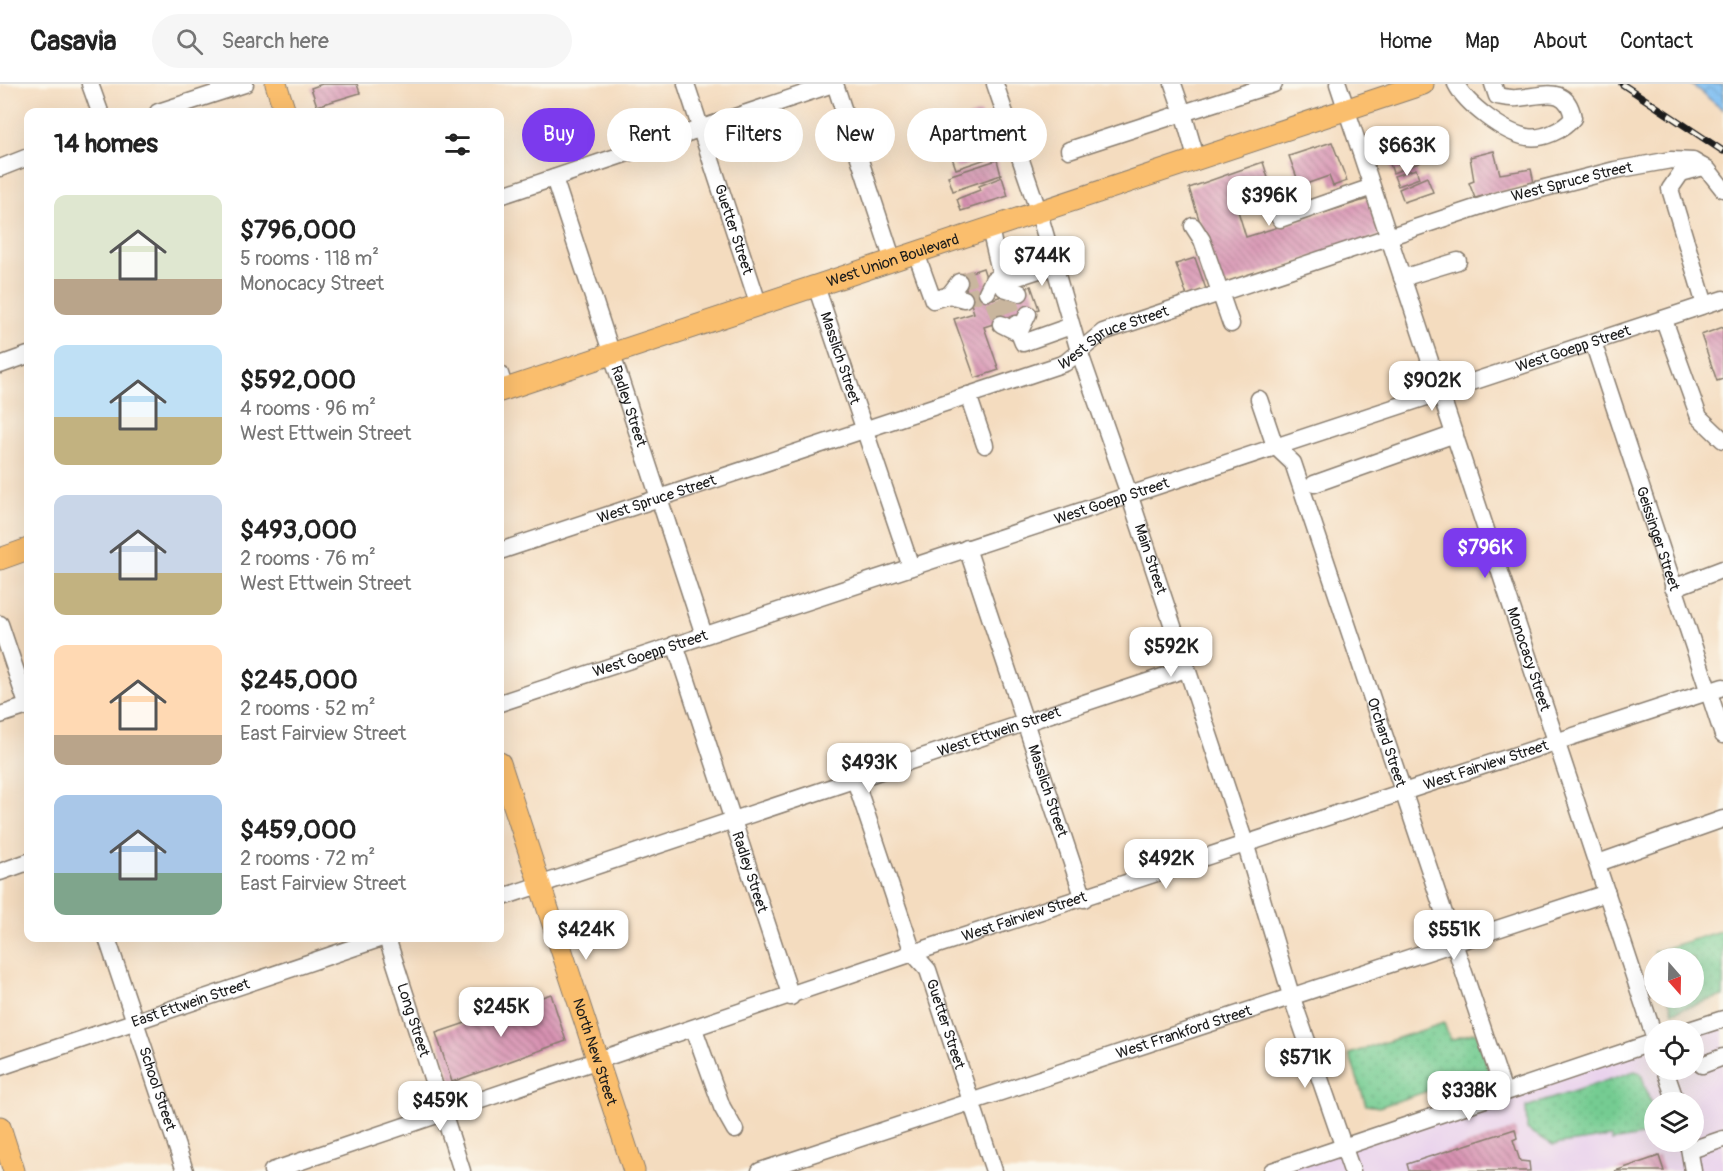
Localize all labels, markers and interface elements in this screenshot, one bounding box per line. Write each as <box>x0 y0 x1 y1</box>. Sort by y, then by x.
search box <box>152 14 572 68</box>
text: Casavia <box>30 24 116 59</box>
icon: search <box>173 25 206 58</box>
text: Search here <box>221 27 329 55</box>
text: Home <box>1379 28 1432 55</box>
text: Map <box>1465 28 1500 55</box>
text: About <box>1533 28 1587 55</box>
text: Contact <box>1620 28 1693 55</box>
chip: Buy <box>522 108 595 162</box>
chip: Rent <box>607 108 692 162</box>
chip: Filters <box>704 108 803 162</box>
chip: New <box>815 108 895 162</box>
chip: Apartment <box>907 108 1047 162</box>
pin: $663K <box>1365 126 1449 177</box>
text: 14 homes <box>54 128 158 160</box>
icon: filters <box>441 128 474 161</box>
text: $663K <box>1378 133 1436 158</box>
street label: West Spruce Street <box>1509 158 1635 206</box>
pin: $396K <box>1227 176 1311 227</box>
street label: Guetter Street <box>710 182 757 278</box>
text: $396K <box>1241 183 1297 208</box>
text: $796,000 <box>240 214 356 246</box>
icon: home <box>102 219 174 291</box>
street label: West Union Boulevard <box>824 230 962 292</box>
pin: $744K <box>1000 236 1084 287</box>
text: $744K <box>1014 243 1070 268</box>
text: 5 rooms · 118 m² <box>240 246 379 271</box>
text: Monocacy Street <box>240 271 384 296</box>
street label: West Spruce Street <box>1056 301 1172 375</box>
street label: Masslich Street <box>815 310 865 408</box>
street label: West Goepp Street <box>1513 321 1634 377</box>
pin: $902K <box>1390 361 1474 412</box>
street label: Radley Street <box>606 363 651 450</box>
text: $592,000 <box>240 364 356 396</box>
text: $902K <box>1403 368 1461 393</box>
icon: home <box>102 369 174 441</box>
text: 4 rooms · 96 m² <box>240 396 376 421</box>
text: West Ettwein Street <box>240 421 411 446</box>
street label: West Spruce Street <box>595 470 719 528</box>
street label: West Goepp Street <box>1052 473 1172 529</box>
street label: Geissinger Street <box>1631 484 1684 594</box>
text: $493,000 <box>240 514 357 546</box>
icon: home <box>102 519 174 591</box>
street label: Main Street <box>1130 522 1171 598</box>
pin: $796K <box>1443 528 1527 579</box>
text: $796K <box>1457 535 1513 560</box>
text: 2 rooms · 76 m² <box>240 546 376 571</box>
text: West Ettwein Street <box>240 571 411 596</box>
street label: Monocacy Street <box>1502 605 1555 715</box>
street label: West Goepp Street <box>590 626 711 682</box>
pin: $592K <box>1129 627 1213 678</box>
text: $592K <box>1143 634 1199 659</box>
text: $245,000 <box>240 664 358 696</box>
icon: home <box>102 669 174 741</box>
street label: Orchard Street <box>1362 695 1410 790</box>
text: 2 rooms · 52 m² <box>240 696 376 721</box>
street label: West Ettwein Street <box>935 702 1064 761</box>
text: East Fairview Street <box>240 721 406 746</box>
street label: West Fairview Street <box>1421 736 1552 795</box>
street label: Masslich Street <box>1023 742 1072 841</box>
pin: $493K <box>827 743 911 794</box>
text: $493K <box>841 750 897 775</box>
text: $459,000 <box>240 814 357 846</box>
icon: home <box>102 819 174 891</box>
street label: Radley Street <box>727 829 772 916</box>
pin: $492K <box>1124 839 1208 890</box>
text: 2 rooms · 72 m² <box>240 846 375 871</box>
text: $492K <box>1138 846 1194 871</box>
text: East Fairview Street <box>240 871 406 896</box>
street label: West Fairview Street <box>959 887 1090 946</box>
pin: $424K <box>544 910 628 961</box>
pin: $551K <box>1412 910 1496 961</box>
text: $424K <box>557 917 615 942</box>
text: $551K <box>1428 917 1480 942</box>
north arrow <box>1644 948 1704 1008</box>
map controls <box>1644 948 1704 1152</box>
street label: East Ettwein Street <box>129 974 253 1032</box>
street label: Guetter Street <box>922 977 969 1073</box>
street label: Long Street <box>392 981 434 1060</box>
pin: $245K <box>459 987 543 1038</box>
text: $245K <box>473 994 529 1019</box>
street label: North New Street <box>568 996 621 1109</box>
street label: West Frankford Street <box>1114 1001 1255 1063</box>
button: locate <box>1644 1020 1704 1080</box>
pin: $571K <box>1263 1038 1347 1089</box>
street label: School Street <box>134 1045 180 1134</box>
text: $571K <box>1279 1045 1331 1070</box>
pin: $338K <box>1427 1071 1511 1122</box>
text: $338K <box>1441 1078 1497 1103</box>
pin: $459K <box>398 1081 482 1132</box>
text: $459K <box>412 1088 468 1113</box>
button: layers <box>1644 1092 1704 1152</box>

